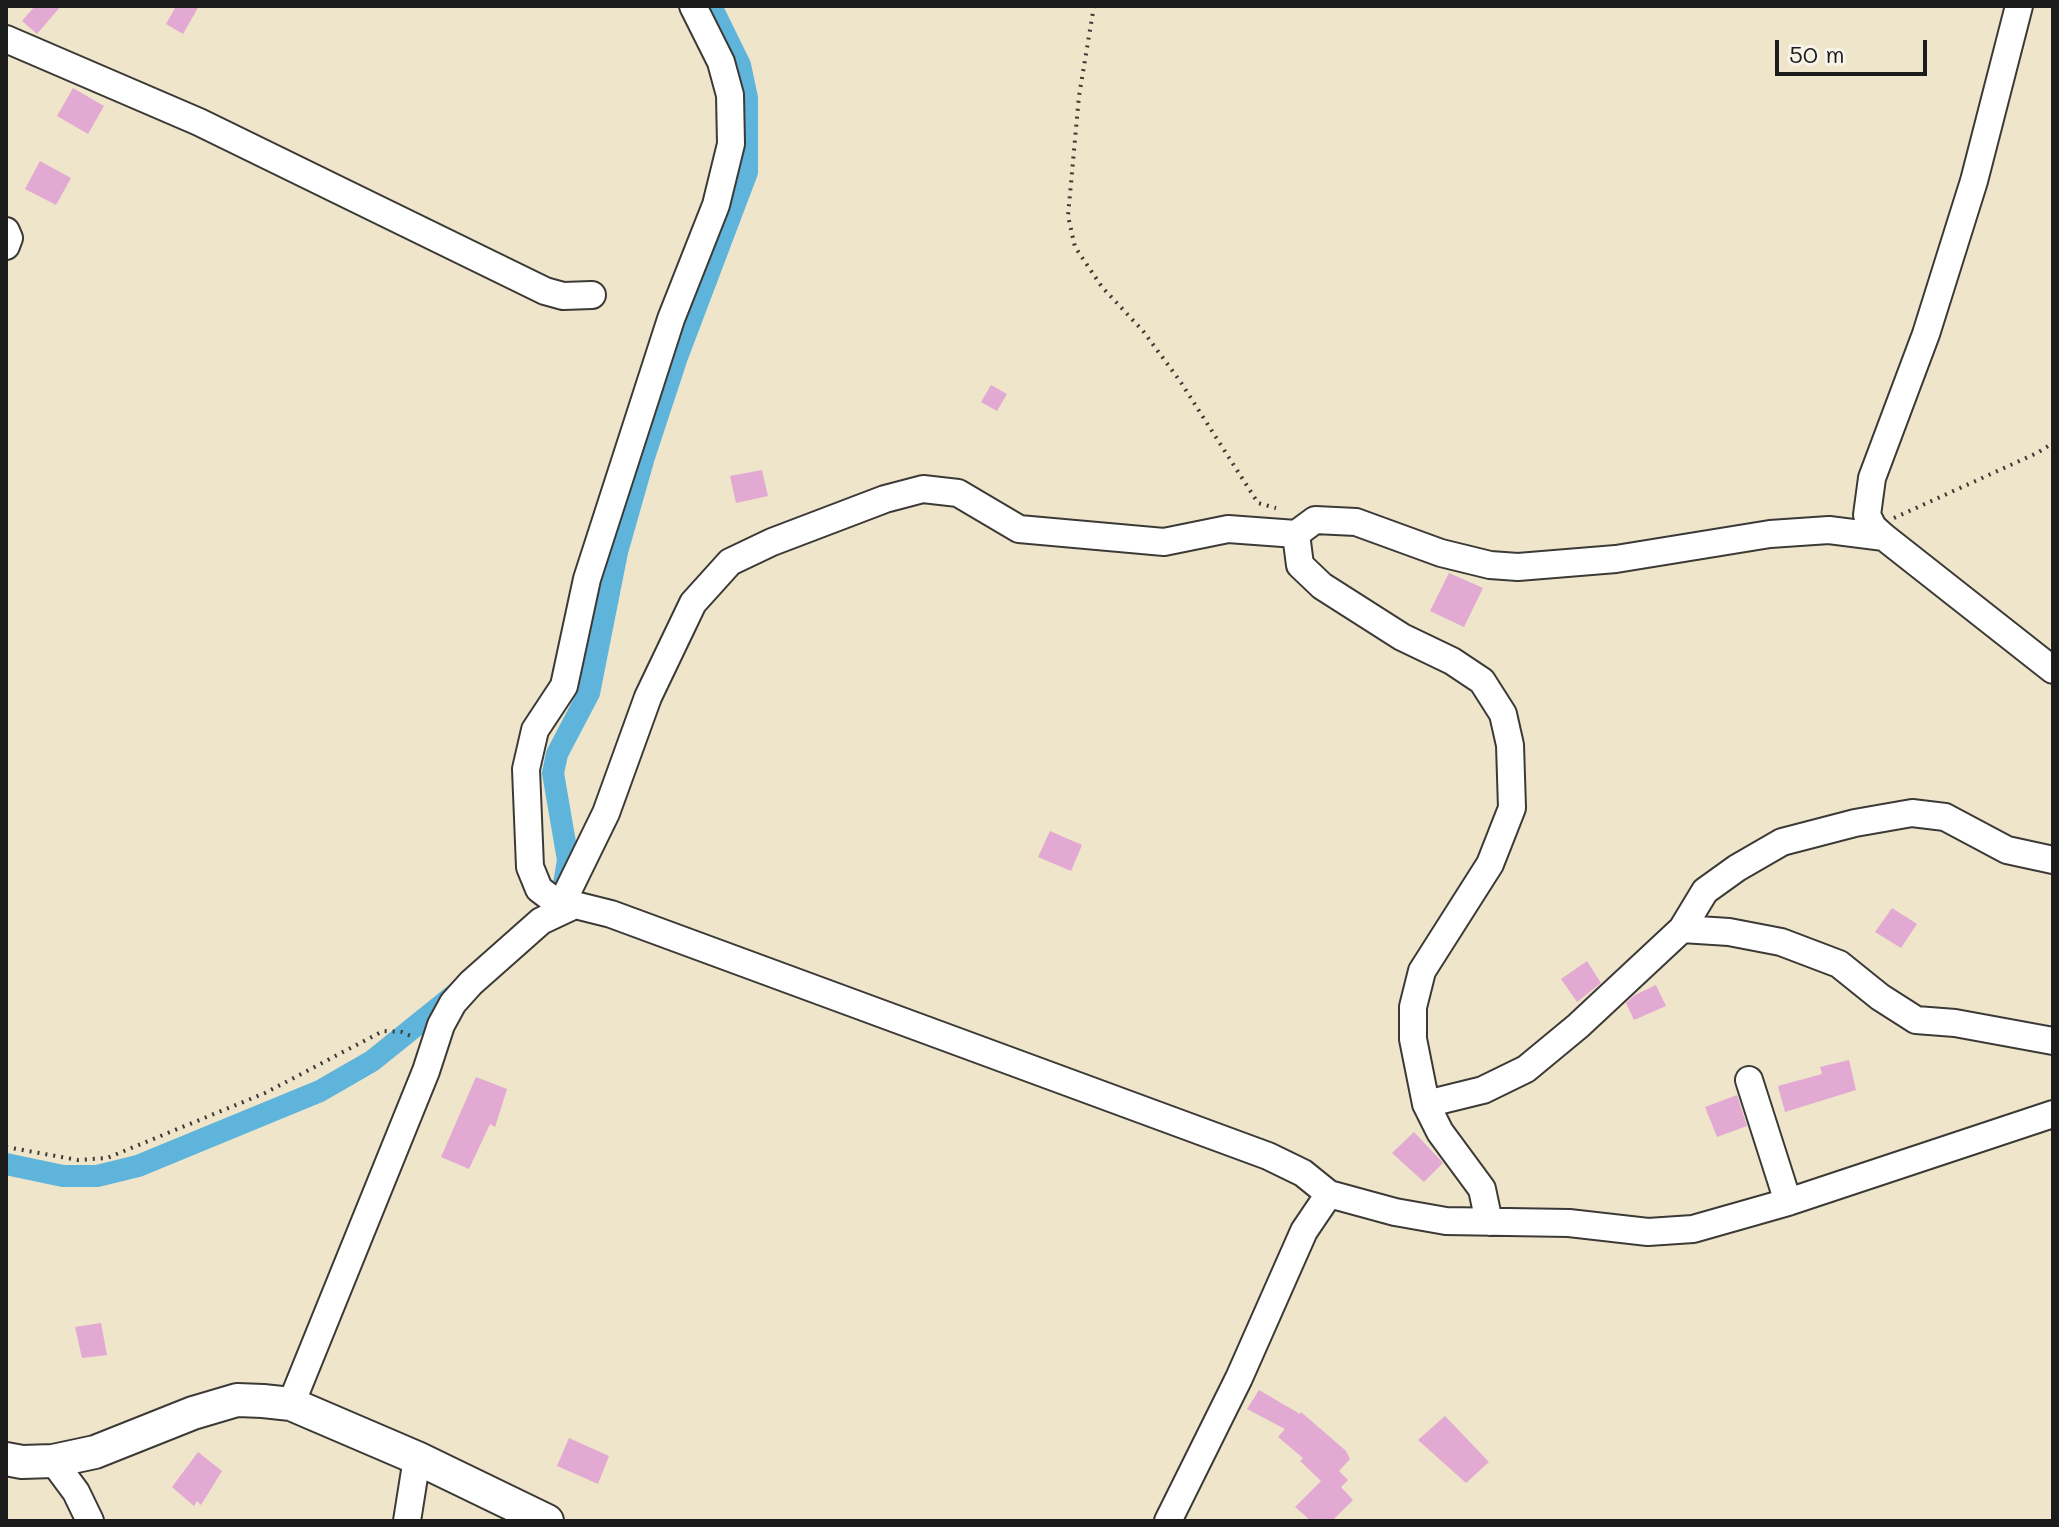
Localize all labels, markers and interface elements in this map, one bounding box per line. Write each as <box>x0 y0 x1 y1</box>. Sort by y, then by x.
scale bar <box>1779 24 1931 74</box>
text: 50 m <box>1789 38 1845 69</box>

